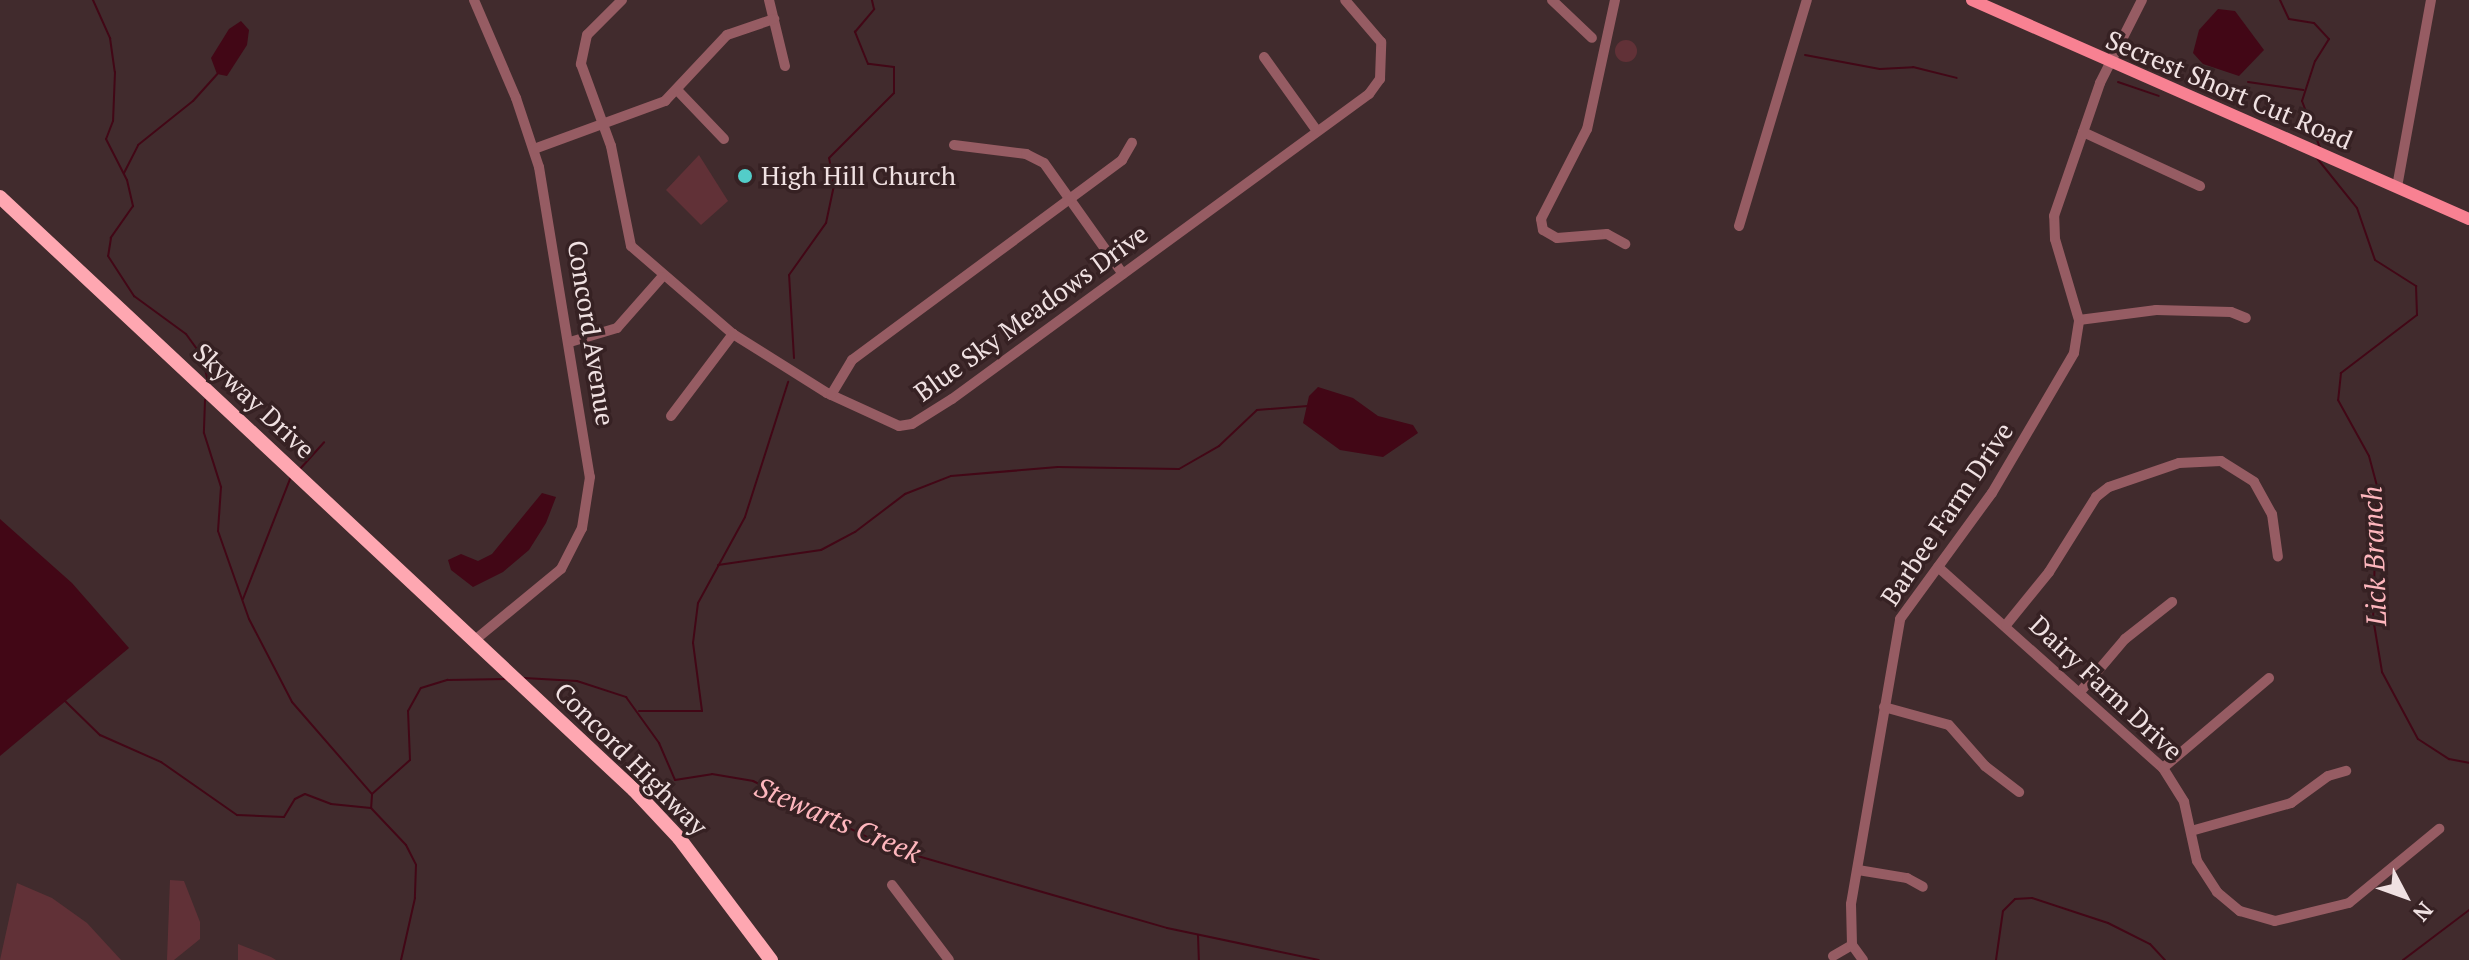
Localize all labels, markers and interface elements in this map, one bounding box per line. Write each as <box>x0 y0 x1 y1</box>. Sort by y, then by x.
street label: Secrest Short Cut Road <box>2101 24 2357 156</box>
place label: High Hill Church <box>761 160 956 192</box>
marker: High Hill Church <box>736 167 754 185</box>
street label: Blue Sky Meadows Drive <box>908 218 1154 408</box>
street label: Concord Avenue <box>561 238 621 428</box>
street label: Skyway Drive <box>187 337 321 465</box>
street label: Barbee Farm Drive <box>1874 417 2020 611</box>
water label: Lick Branch <box>2355 485 2393 627</box>
street label: Dairy Farm Drive <box>2023 609 2189 767</box>
street label: Concord Highway <box>548 676 714 842</box>
water label: Stewarts Creek <box>750 770 926 870</box>
north arrow <box>2365 856 2445 936</box>
text: N <box>2407 896 2440 928</box>

